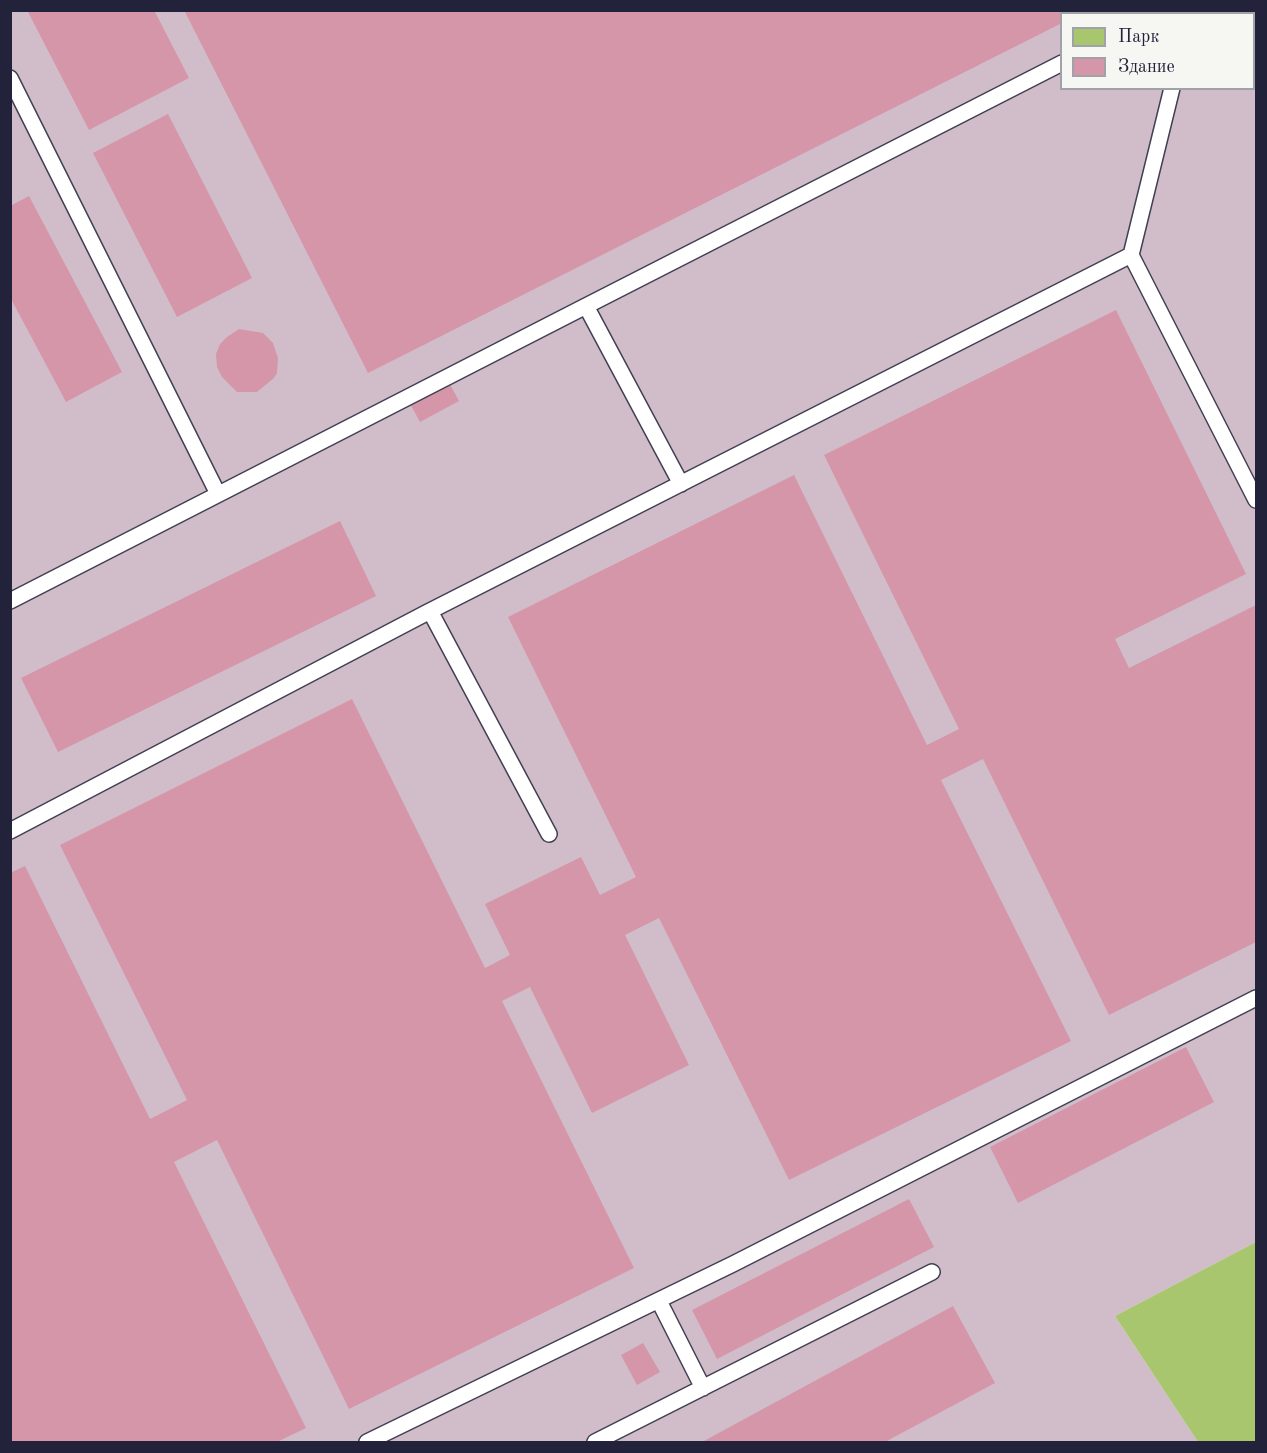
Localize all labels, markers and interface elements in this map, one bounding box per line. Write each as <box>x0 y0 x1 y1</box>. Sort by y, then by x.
legend <box>1060 12 1255 90</box>
text: Парк <box>1118 28 1159 46</box>
text: Здание <box>1118 58 1175 76</box>

